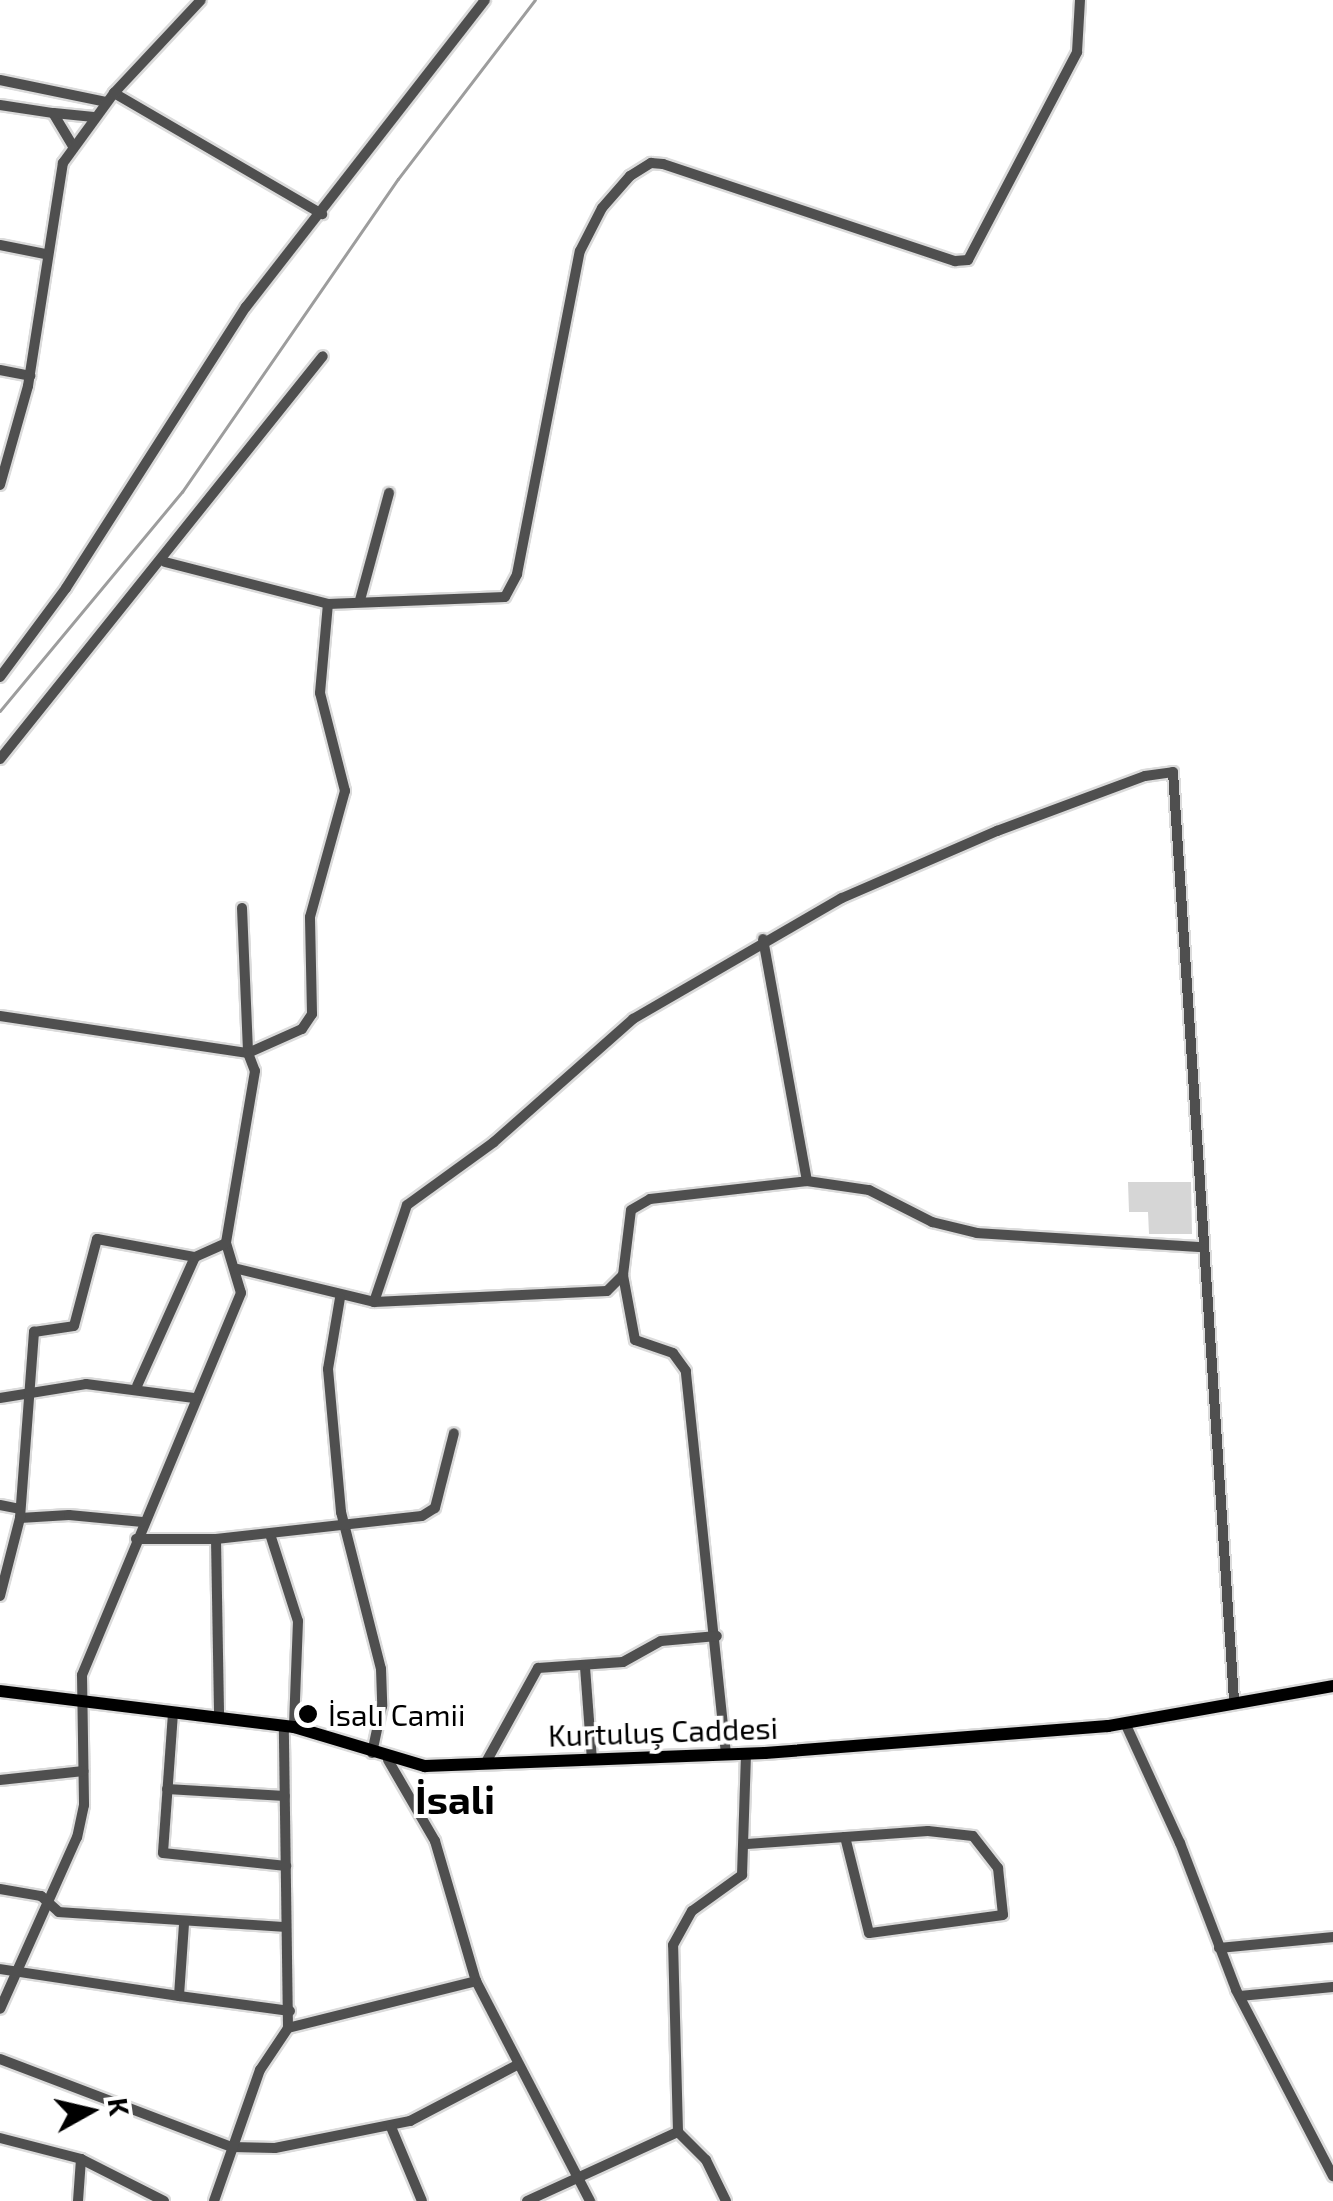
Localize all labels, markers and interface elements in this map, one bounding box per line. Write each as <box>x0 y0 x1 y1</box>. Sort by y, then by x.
place label: İsalı Camii <box>328 1696 465 1732</box>
marker: İsalı Camii <box>297 1703 319 1725</box>
street label: Kurtuluş Caddesi <box>547 1709 779 1753</box>
district label: İsali <box>415 1774 495 1822</box>
north arrow <box>40 2061 140 2161</box>
text: K <box>102 2096 138 2118</box>

